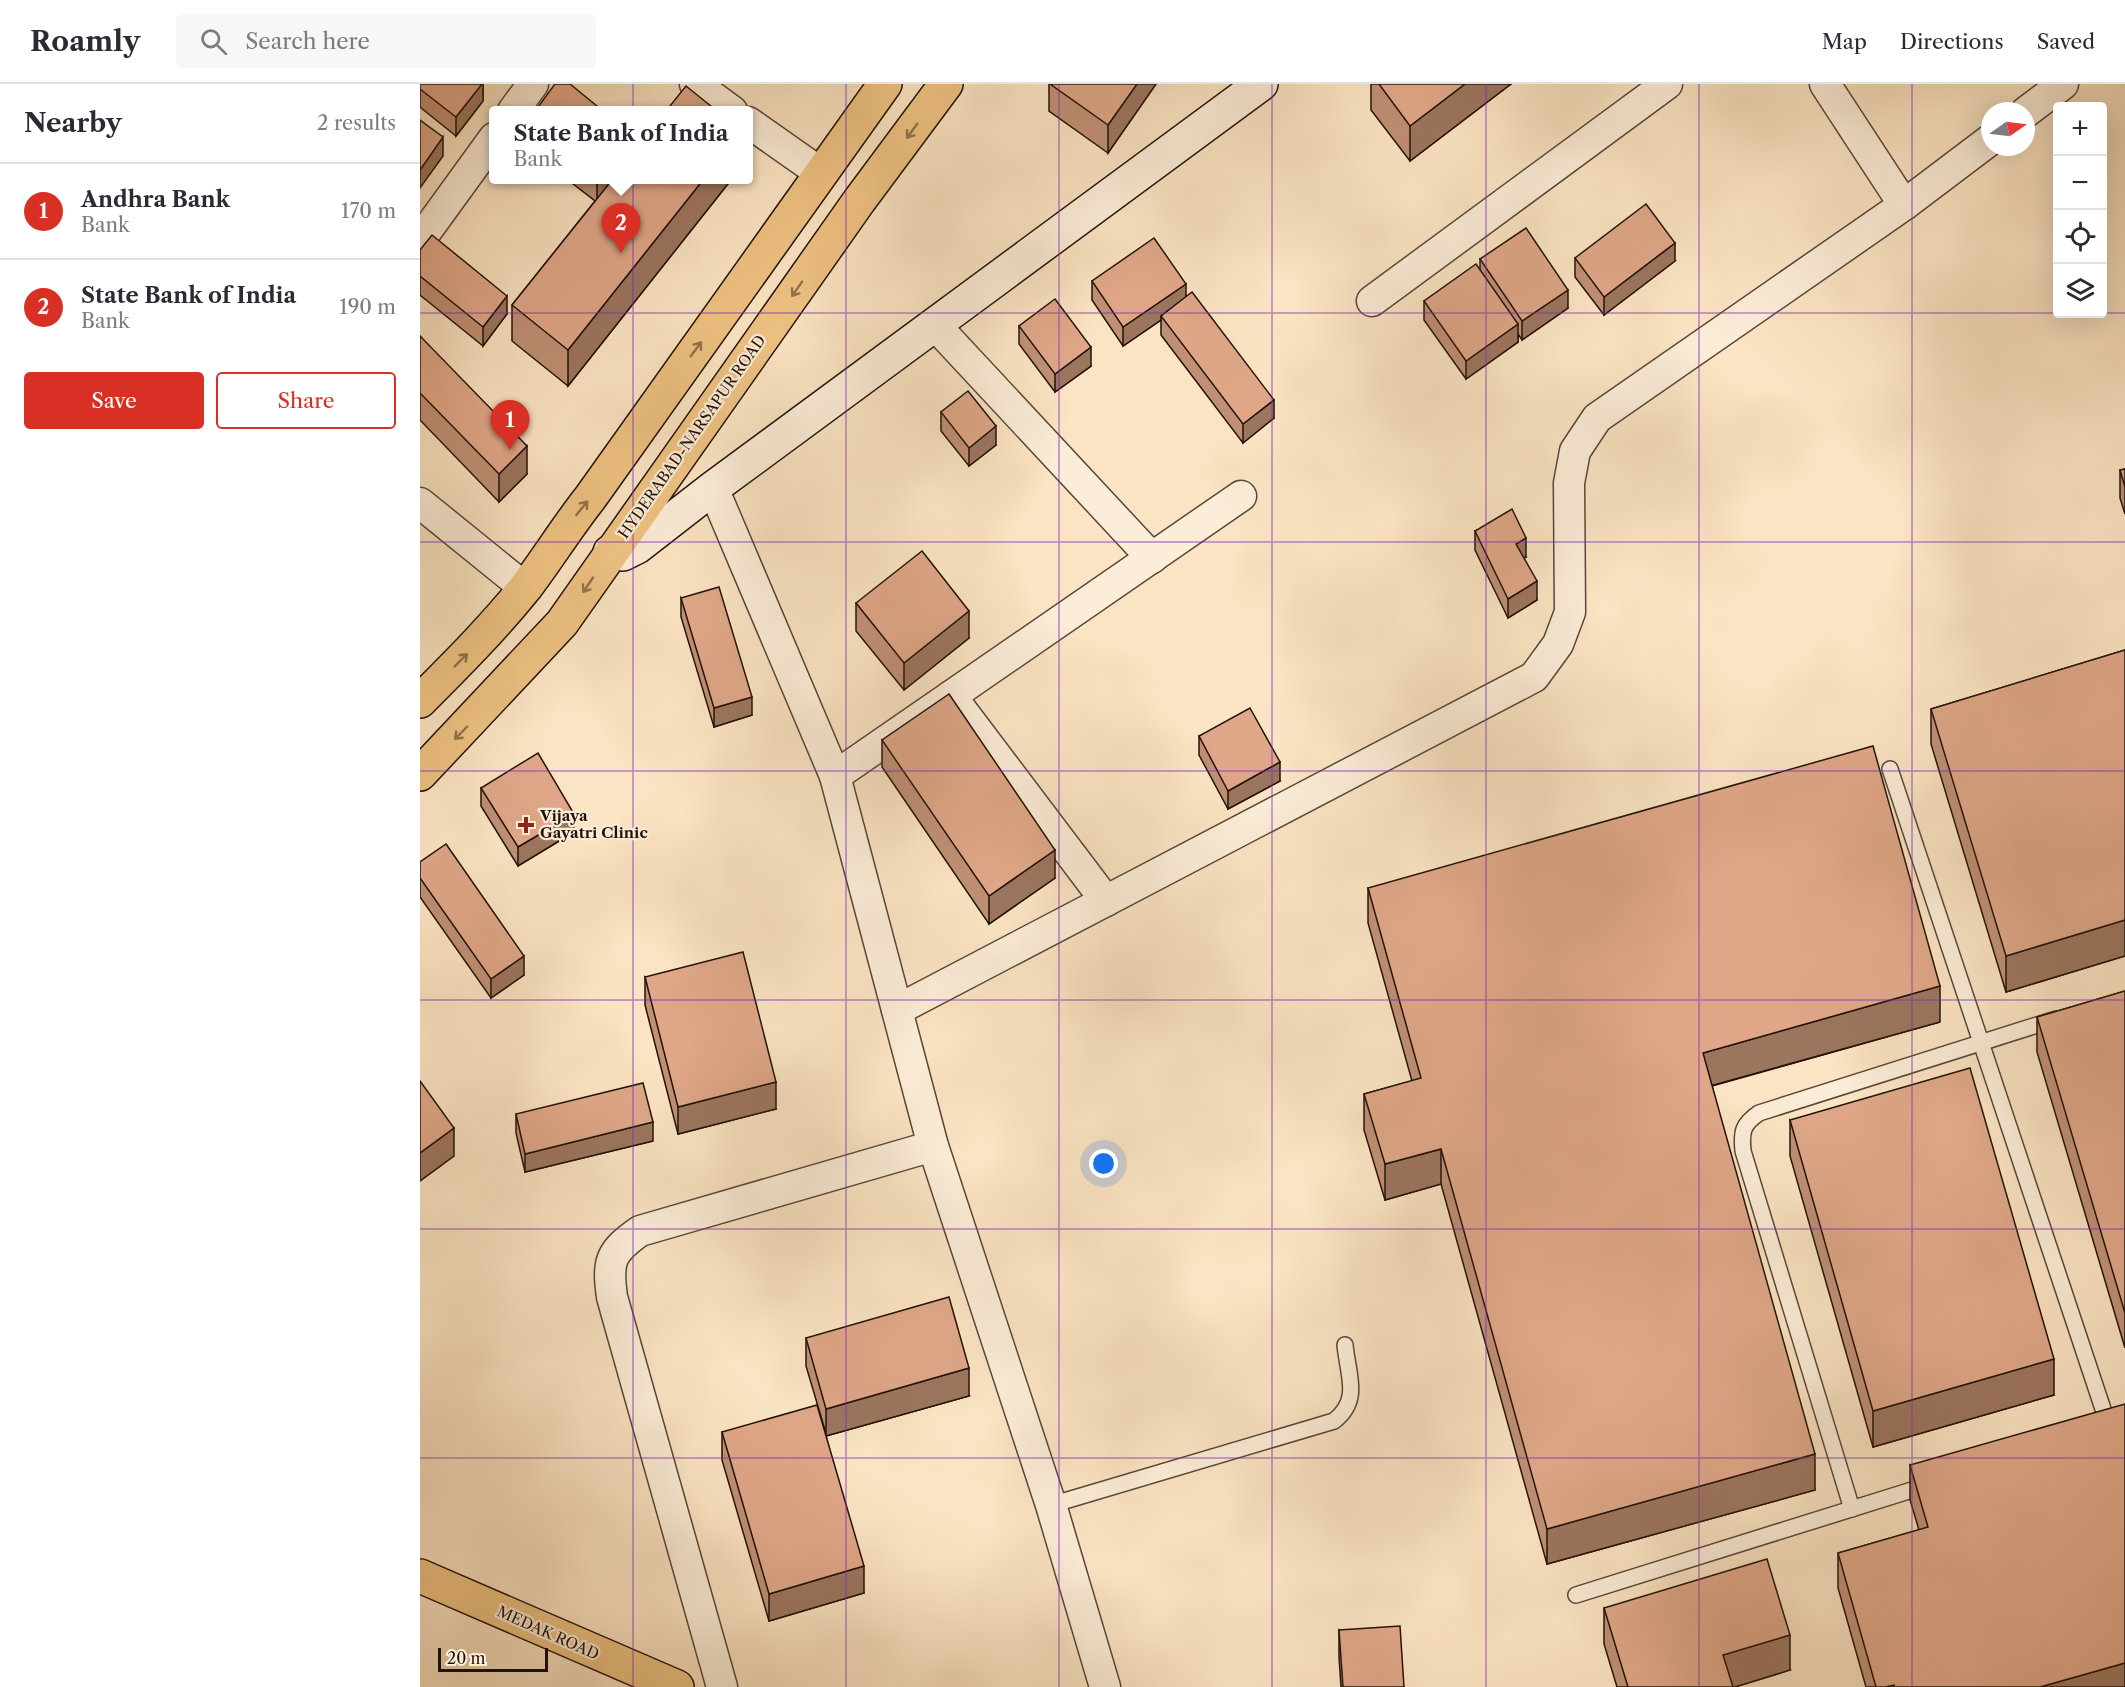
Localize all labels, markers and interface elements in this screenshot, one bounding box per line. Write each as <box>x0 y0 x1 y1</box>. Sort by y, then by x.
search box <box>176 14 596 68</box>
text: Roamly <box>30 24 140 58</box>
icon: search <box>197 25 230 58</box>
text: Search here <box>245 28 370 55</box>
text: Map <box>1822 29 1867 54</box>
text: Directions <box>1900 29 2004 54</box>
text: Saved <box>2037 29 2095 54</box>
north arrow <box>1981 102 2035 156</box>
map controls <box>2053 102 2107 318</box>
button: + <box>2053 102 2107 156</box>
popup <box>489 106 753 184</box>
text: Nearby <box>24 107 122 139</box>
text: 2 results <box>317 111 396 135</box>
text: State Bank of India <box>513 120 729 147</box>
one-way arrow <box>905 123 918 139</box>
text: Bank <box>513 147 562 171</box>
button: − <box>2053 156 2107 210</box>
text: Andhra Bank <box>81 186 230 213</box>
text: 1 <box>39 199 48 223</box>
text: 170 m <box>341 199 396 223</box>
pin: 2 <box>602 204 640 253</box>
button: locate <box>2053 210 2107 264</box>
text: Bank <box>81 213 130 237</box>
button: layers <box>2053 264 2107 318</box>
one-way arrow <box>791 280 803 297</box>
text: State Bank of India <box>81 282 296 309</box>
text: 2 <box>38 295 49 319</box>
text: 190 m <box>339 295 396 319</box>
text: Bank <box>81 309 130 333</box>
street label: HYDERABAD-NARSAPUR ROAD <box>614 331 769 542</box>
one-way arrow <box>690 342 703 358</box>
button: Save <box>24 372 204 429</box>
button: Share <box>216 372 396 429</box>
pin: 1 <box>490 400 530 450</box>
one-way arrow <box>576 500 589 516</box>
one-way arrow <box>582 577 594 593</box>
one-way arrow <box>454 652 469 667</box>
one-way arrow <box>453 725 468 740</box>
place label: Vijaya Gayatri Clinic <box>539 806 648 842</box>
marker: Vijaya Gayatri Clinic <box>517 816 535 834</box>
your location <box>1089 1149 1118 1178</box>
street label: MEDAK ROAD <box>494 1602 602 1664</box>
scale bar <box>438 1645 548 1672</box>
text: 20 m <box>447 1648 486 1668</box>

